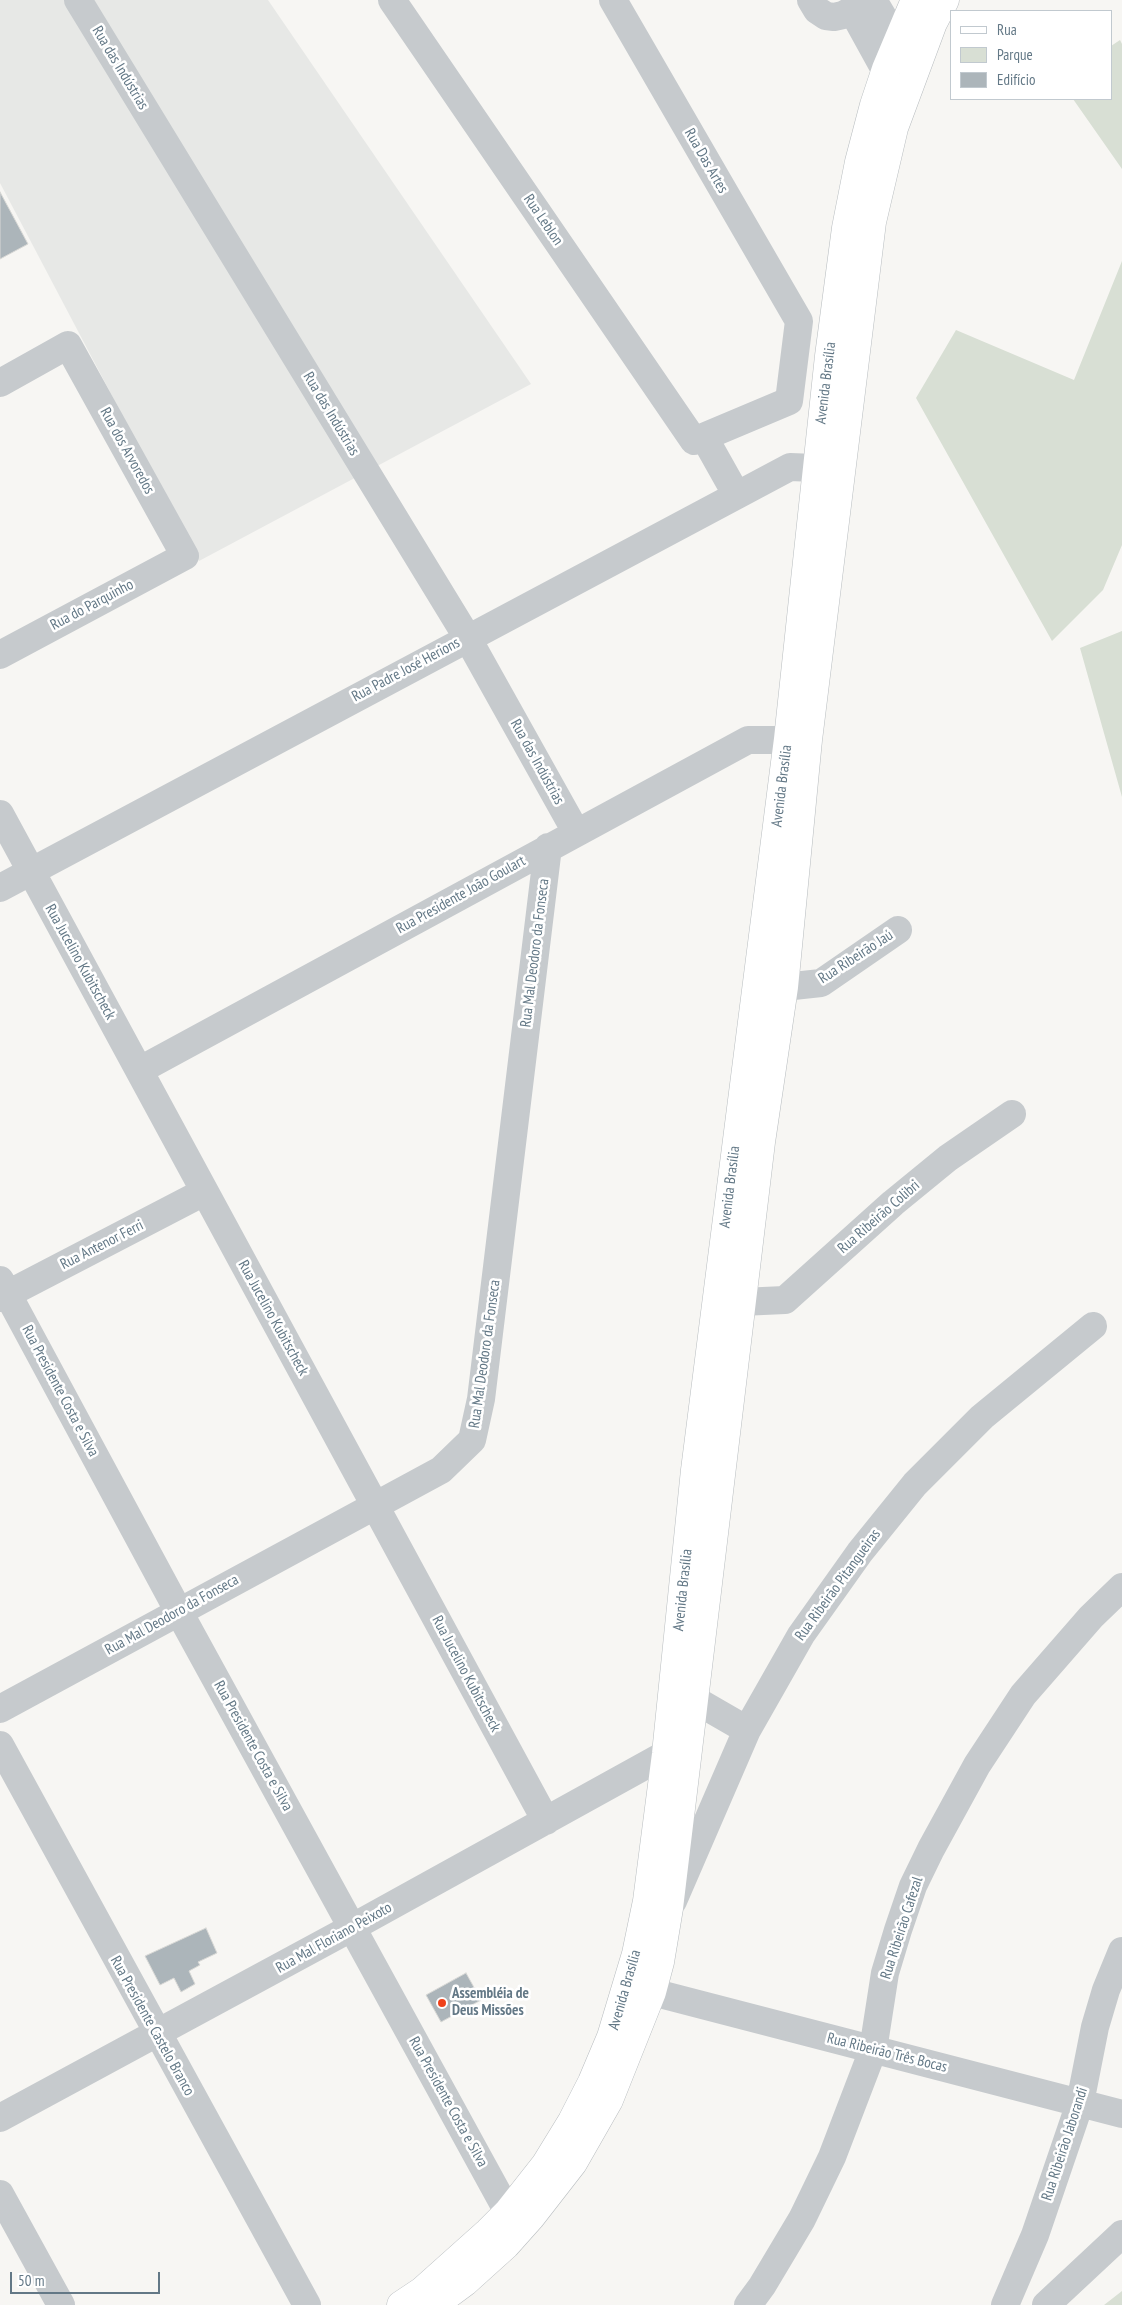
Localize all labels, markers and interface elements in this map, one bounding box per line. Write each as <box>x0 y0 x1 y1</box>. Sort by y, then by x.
legend <box>950 10 1112 100</box>
text: Rua <box>997 20 1017 39</box>
street label: Rua das Indústrias <box>88 23 152 113</box>
text: Parque <box>997 45 1033 64</box>
text: Edifício <box>997 70 1035 89</box>
street label: Rua Das Artes <box>680 125 732 197</box>
street label: Rua Leblon <box>519 191 567 249</box>
street label: Avenida Brasília <box>812 341 840 425</box>
street label: Rua das Indústrias <box>299 369 363 459</box>
street label: Rua dos Arvoredos <box>96 405 158 497</box>
street label: Rua do Parquinho <box>47 576 137 634</box>
street label: Rua Padre José Herions <box>349 634 463 706</box>
street label: Rua das Indústrias <box>506 716 568 808</box>
street label: Avenida Brasília <box>768 744 796 828</box>
street label: Rua Presidente João Goulart <box>393 852 529 938</box>
street label: Rua Mal Deodoro da Fonseca <box>517 878 553 1028</box>
street label: Rua Jucelino Kubitscheck <box>41 901 119 1023</box>
street label: Rua Ribeirão Jaú <box>815 926 897 988</box>
street label: Avenida Brasília <box>716 1145 744 1229</box>
street label: Rua Ribeirão Colibri <box>834 1177 924 1257</box>
street label: Rua Antenor Ferri <box>57 1216 147 1274</box>
street label: Rua Jucelino Kubitscheck <box>234 1257 312 1379</box>
street label: Rua Mal Deodoro da Fonseca <box>466 1279 504 1429</box>
street label: Rua Presidente Costa e Silva <box>18 1322 102 1460</box>
street label: Rua Ribeirão Pitangueiras <box>792 1526 884 1644</box>
street label: Avenida Brasília <box>670 1548 696 1632</box>
street label: Rua Mal Deodoro da Fonseca <box>102 1571 242 1659</box>
street label: Rua Jucelino Kubitscheck <box>428 1613 504 1735</box>
street label: Rua Presidente Costa e Silva <box>210 1678 296 1814</box>
street label: Rua Ribeirão Cafezal <box>877 1875 927 1981</box>
street label: Rua Mal Floriano Peixoto <box>273 1899 395 1977</box>
street label: Avenida Brasília <box>605 1948 645 2032</box>
street label: Rua Presidente Castelo Branco <box>106 1953 198 2099</box>
place label: Assembléia de Deus Missões <box>452 1985 529 2020</box>
marker: Assembléia de Deus Missões <box>436 1997 448 2009</box>
street label: Rua Ribeirão Três Bocas <box>825 2029 949 2077</box>
street label: Rua Presidente Costa e Silva <box>405 2034 491 2170</box>
street label: Rua Ribeirão Jaborandi <box>1038 2085 1092 2203</box>
scale bar <box>12 2262 162 2294</box>
text: 50 m <box>18 2271 44 2290</box>

